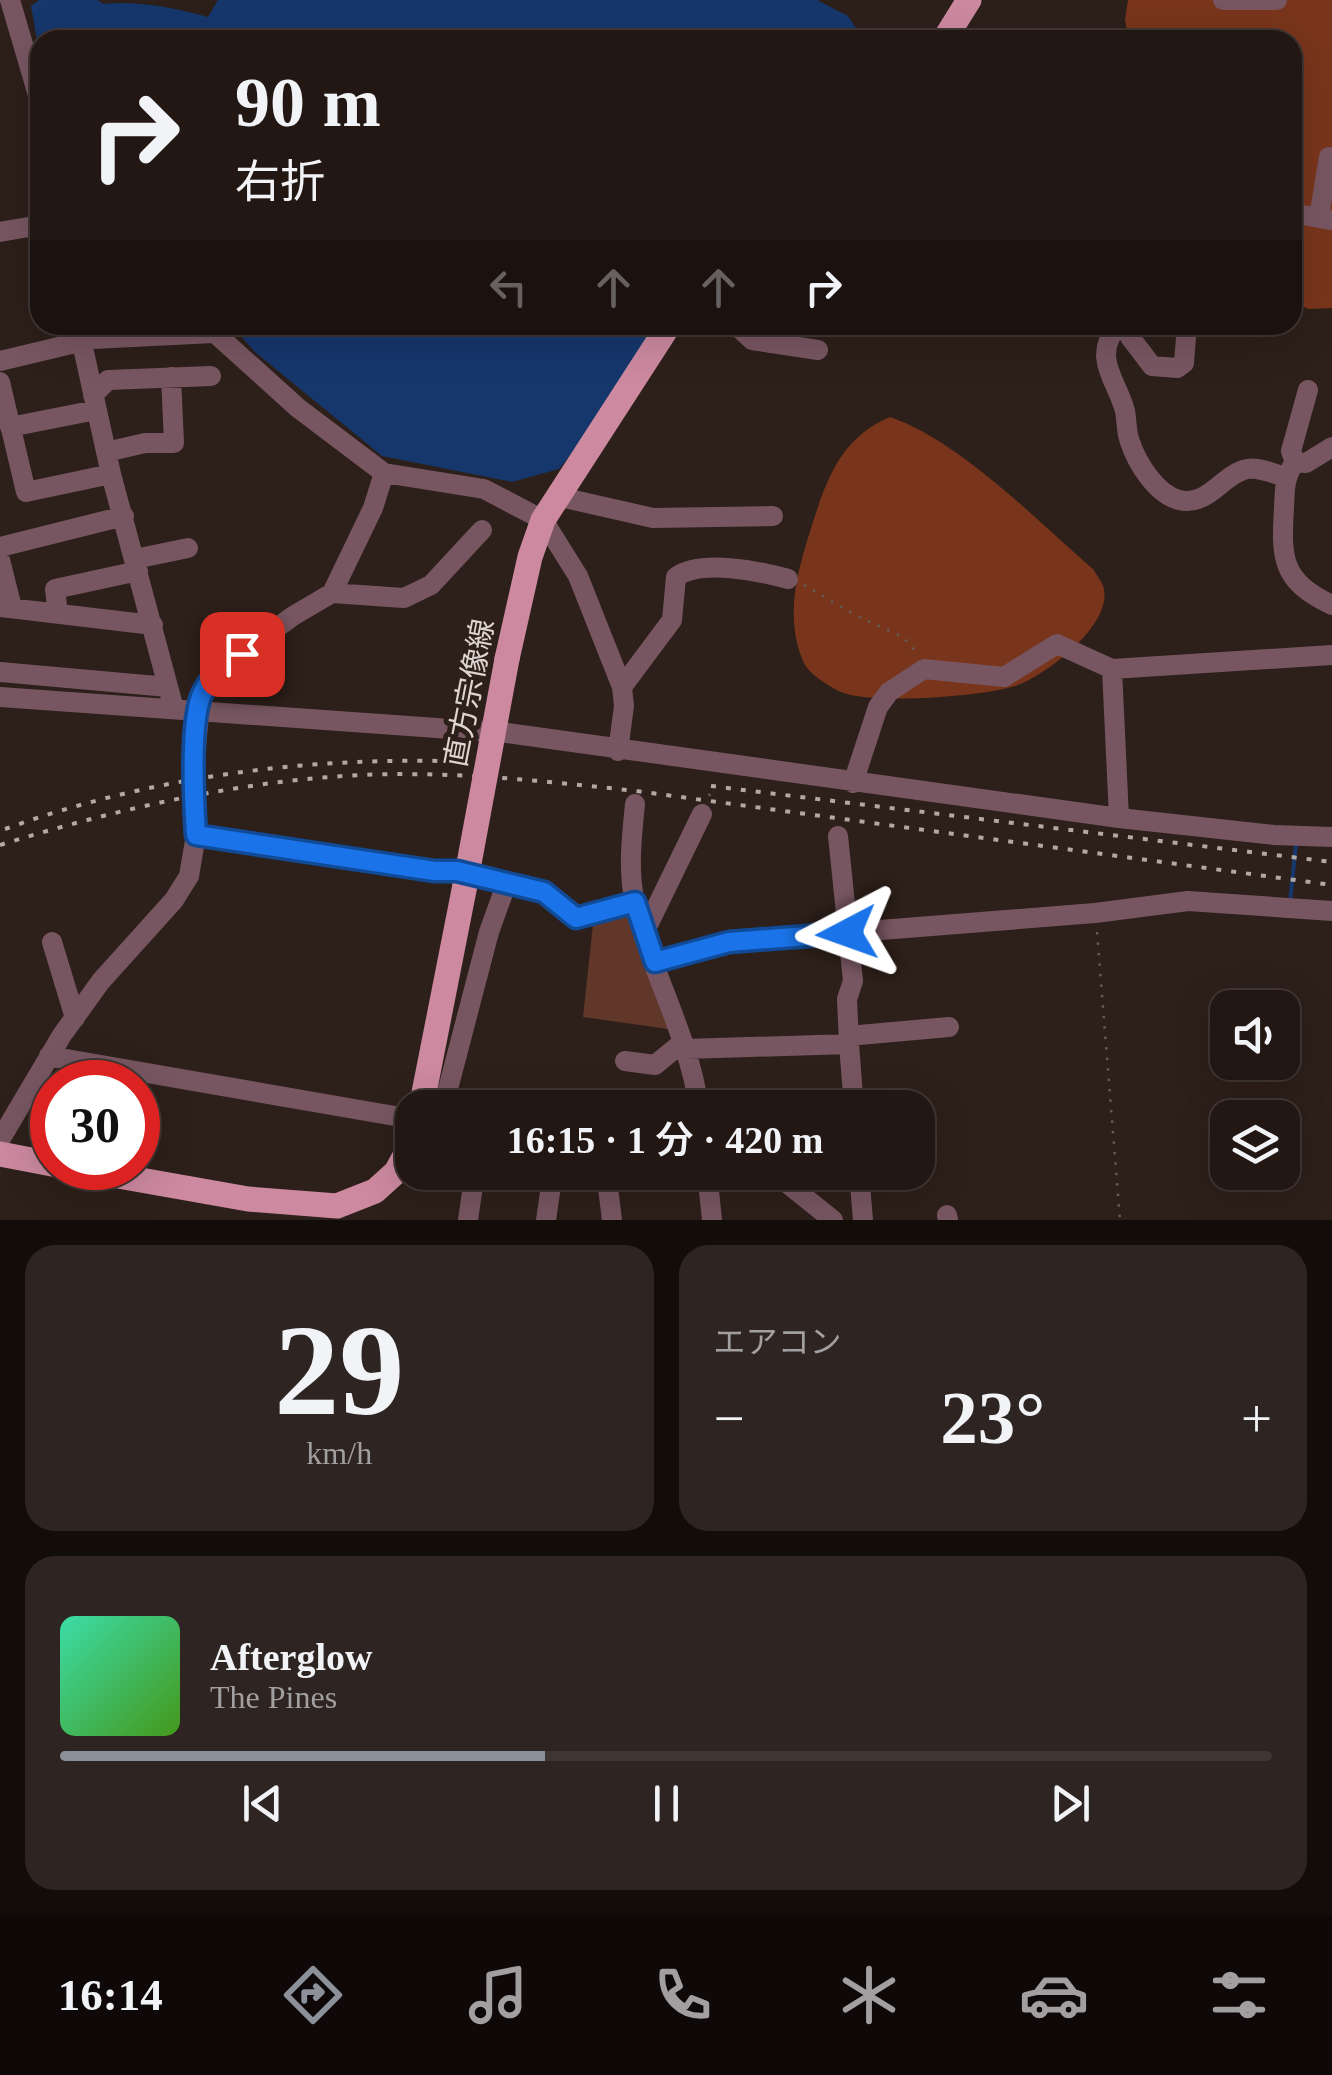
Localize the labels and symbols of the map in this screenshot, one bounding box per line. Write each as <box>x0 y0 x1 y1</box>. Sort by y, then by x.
pin <box>200 612 285 697</box>
street label: 直方宗像線 <box>438 616 500 770</box>
position arrow <box>795 881 899 985</box>
speed limit sign: 30 <box>30 1060 160 1190</box>

